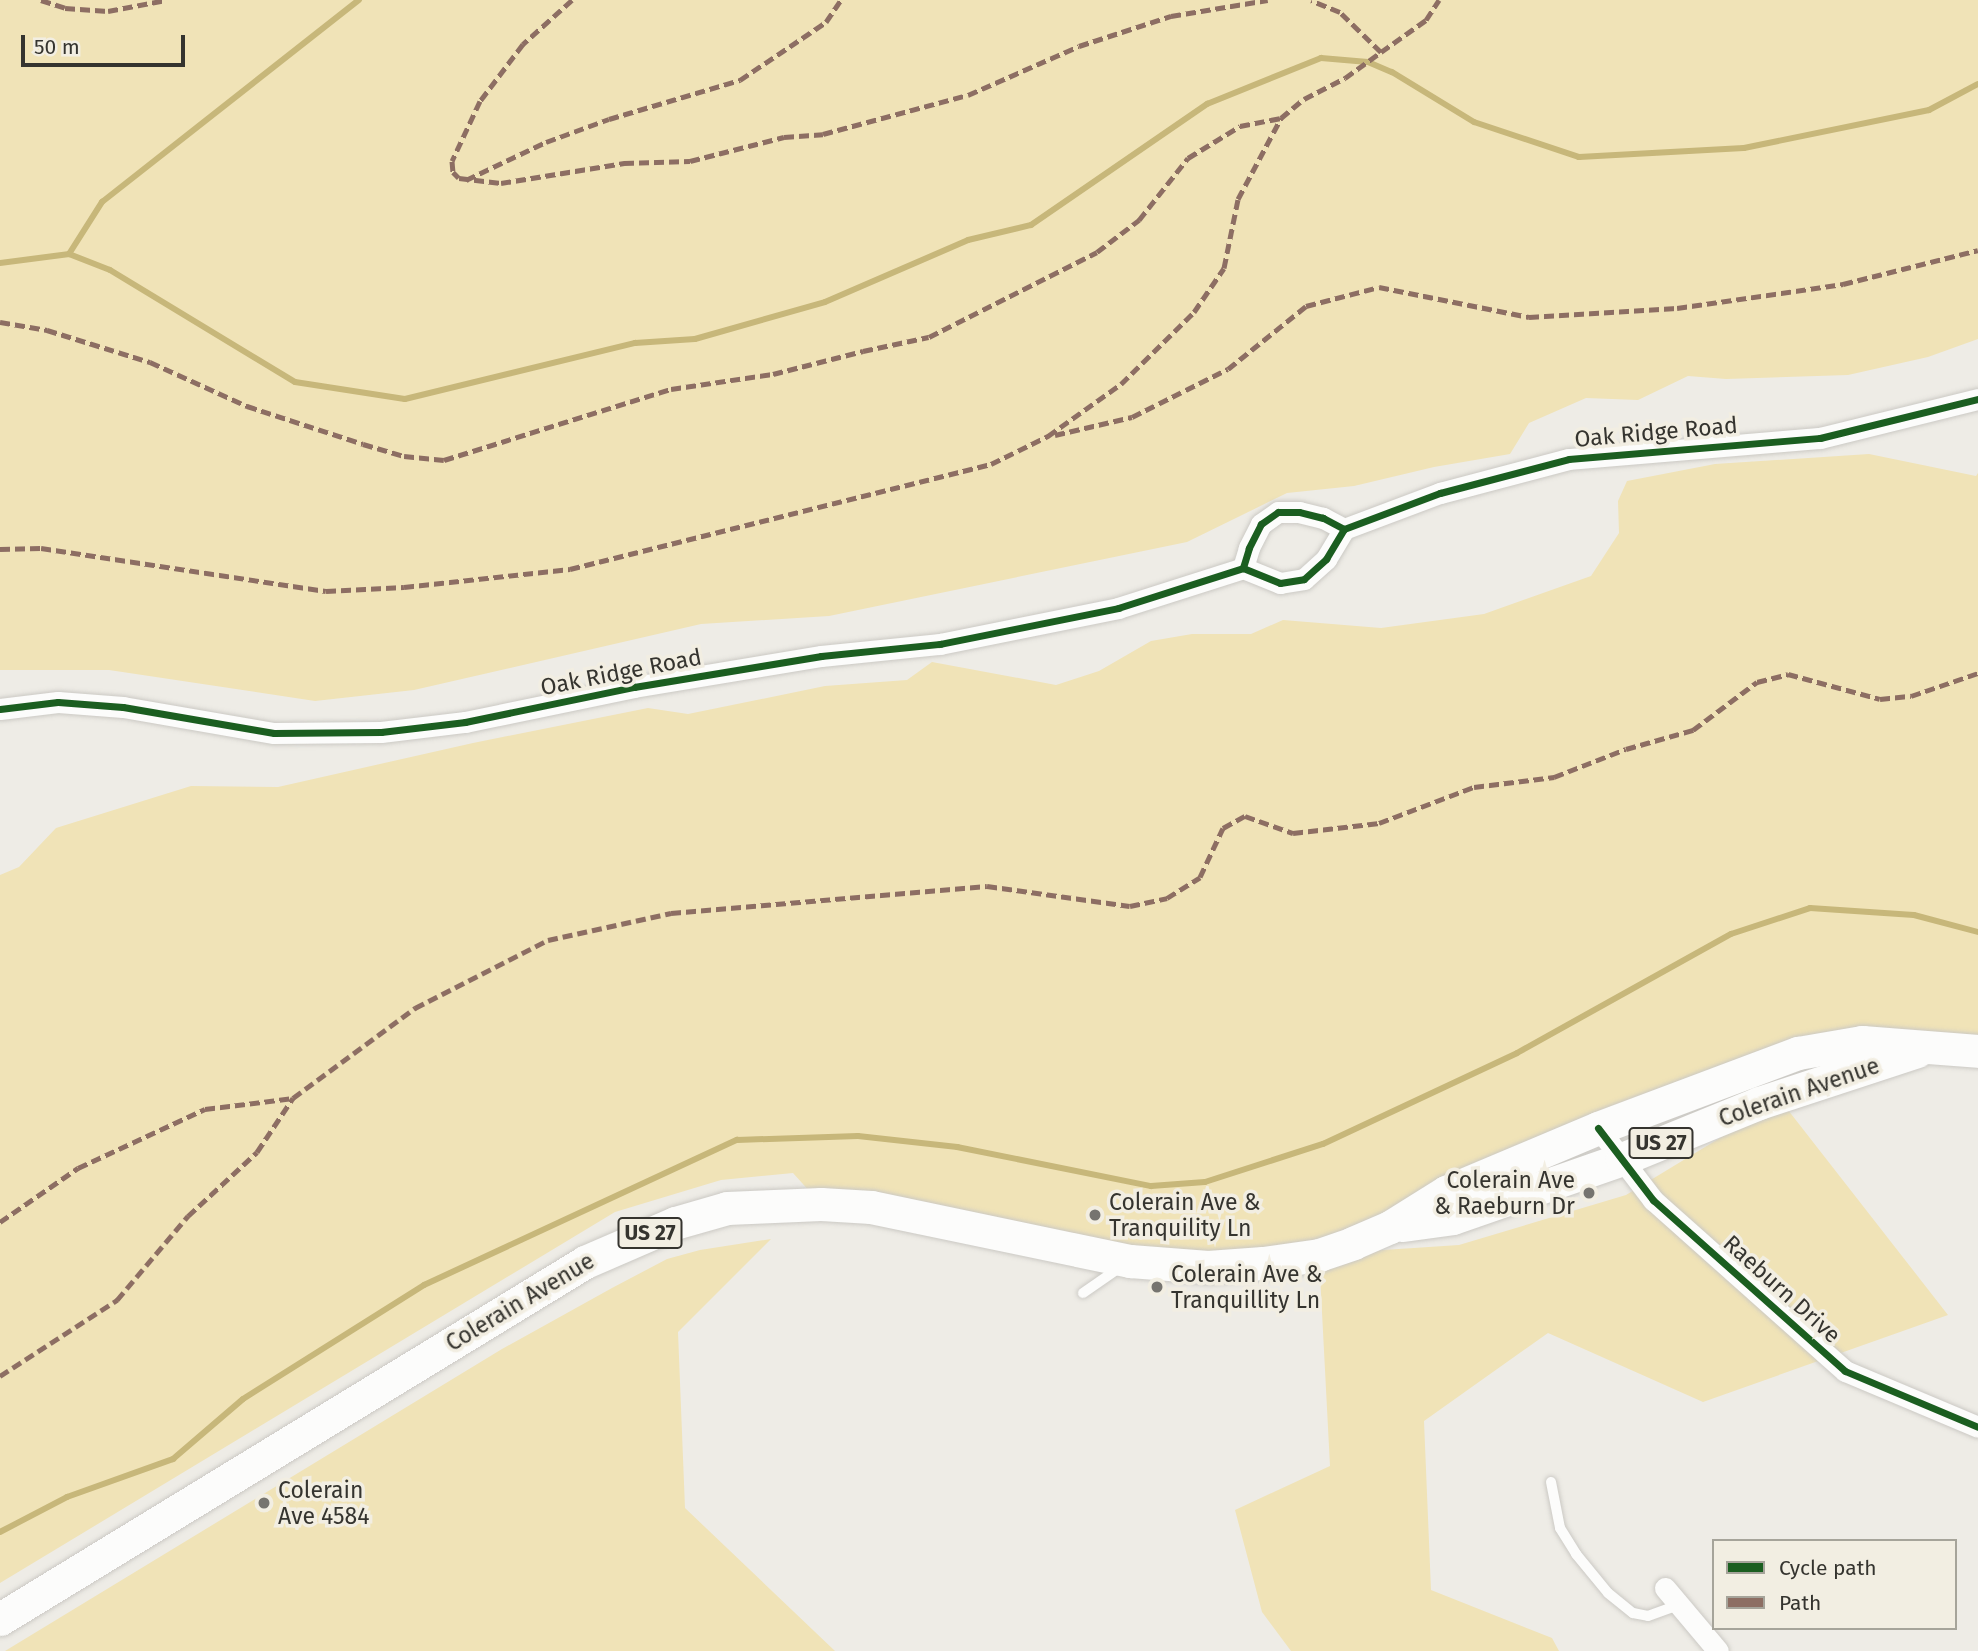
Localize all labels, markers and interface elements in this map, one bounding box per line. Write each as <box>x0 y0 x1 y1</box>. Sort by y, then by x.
scale bar <box>24 21 189 65</box>
text: 50 m <box>34 34 80 60</box>
street label: Oak Ridge Road <box>1573 411 1739 453</box>
street label: Oak Ridge Road <box>538 643 704 701</box>
street label: Colerain Avenue <box>1715 1052 1883 1132</box>
road number: US 27 <box>1628 1126 1694 1160</box>
place label: Colerain Ave & Raeburn Dr <box>1434 1166 1575 1220</box>
marker: Colerain Ave & Raeburn Dr <box>1581 1185 1597 1201</box>
place label: Colerain Ave & Tranquility Ln <box>1109 1188 1260 1242</box>
marker: Colerain Ave & Tranquility Ln <box>1087 1207 1103 1223</box>
road number: US 27 <box>617 1216 683 1250</box>
street label: Raeburn Drive <box>1718 1229 1846 1349</box>
street label: Colerain Avenue <box>441 1247 599 1357</box>
place label: Colerain Ave & Tranquillity Ln <box>1171 1260 1322 1314</box>
marker: Colerain Ave & Tranquillity Ln <box>1149 1279 1165 1295</box>
place label: Colerain Ave 4584 <box>278 1476 369 1530</box>
marker: Colerain Ave 4584 <box>256 1495 272 1511</box>
legend <box>1712 1539 1957 1630</box>
text: Cycle path <box>1779 1555 1877 1581</box>
text: Path <box>1779 1590 1821 1616</box>

